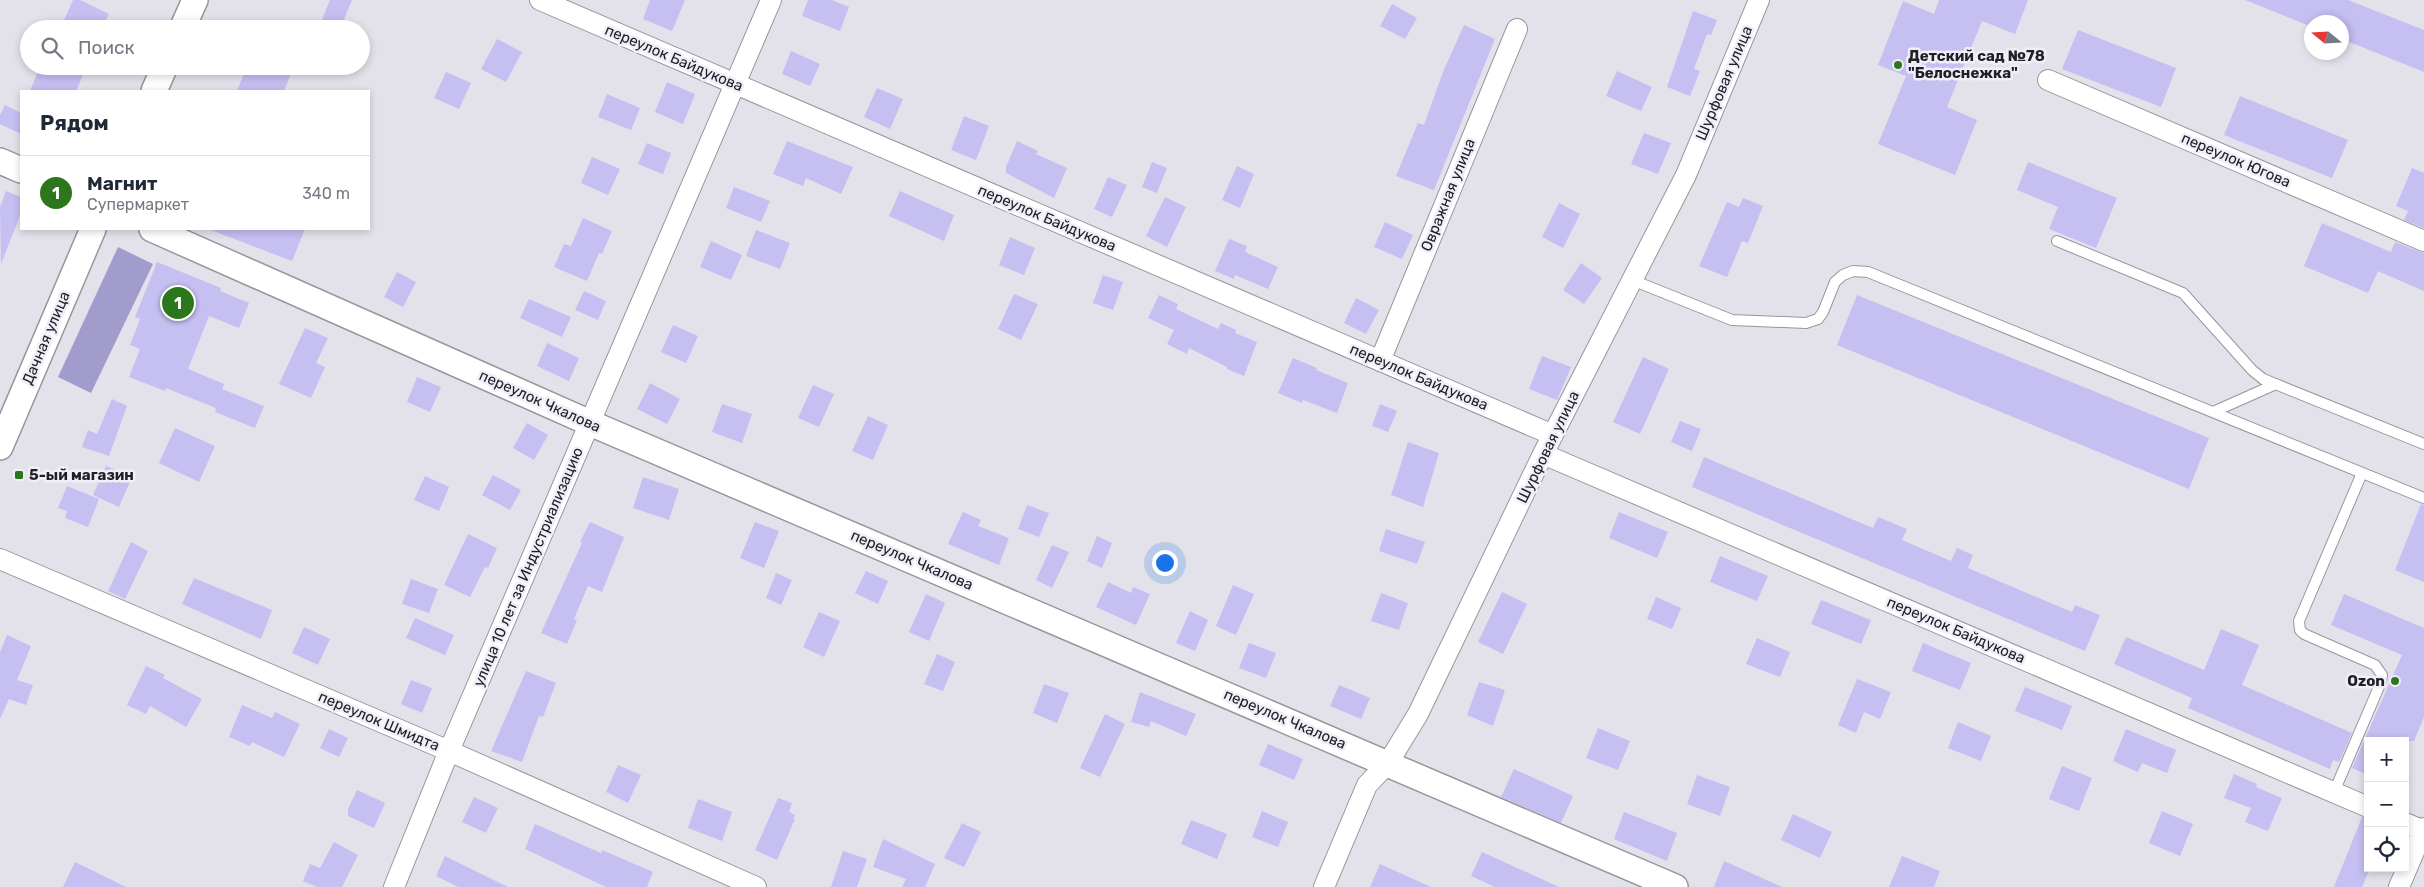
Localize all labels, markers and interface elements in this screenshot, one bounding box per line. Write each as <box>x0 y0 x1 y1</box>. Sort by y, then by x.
north arrow <box>2304 15 2349 60</box>
search box <box>20 20 370 75</box>
street label: переулок Байдукова <box>602 21 746 95</box>
street label: Шурфовая улица <box>1692 23 1756 143</box>
icon: search <box>38 34 66 62</box>
text: Поиск <box>78 36 135 59</box>
place label: Детский сад №78 "Белоснежка" <box>1908 47 2045 82</box>
marker: Детский сад №78 "Белоснежка" <box>1892 59 1904 71</box>
text: Рядом <box>40 110 109 135</box>
street label: переулок Югова <box>2179 129 2293 191</box>
street label: Овражная улица <box>1417 136 1479 254</box>
text: Магнит <box>87 172 157 195</box>
street label: переулок Байдукова <box>975 181 1119 255</box>
text: 1 <box>52 184 60 203</box>
text: 340 m <box>302 184 350 203</box>
text: Супермаркет <box>87 195 189 214</box>
pin: 1 <box>162 284 194 322</box>
street label: Дачная улица <box>18 289 74 387</box>
street label: переулок Байдукова <box>1347 340 1491 414</box>
street label: переулок Чкалова <box>476 366 604 436</box>
street label: Шурфовая улица <box>1513 388 1583 506</box>
street label: улица 10 лет за Индустриализацию <box>469 445 587 689</box>
place label: 5-ый магазин <box>29 466 134 484</box>
marker: 5-ый магазин <box>13 469 25 481</box>
street label: переулок Чкалова <box>848 526 976 594</box>
your location <box>1152 550 1178 576</box>
street label: переулок Байдукова <box>1884 593 2028 667</box>
place label: Ozon <box>2347 672 2385 690</box>
marker: Ozon <box>2389 675 2401 687</box>
street label: переулок Чкалова <box>1221 685 1349 753</box>
street label: переулок Шмидта <box>316 687 442 755</box>
map controls <box>2364 737 2409 872</box>
button: + <box>2364 737 2409 782</box>
button: − <box>2364 782 2409 827</box>
button: locate <box>2364 827 2409 872</box>

